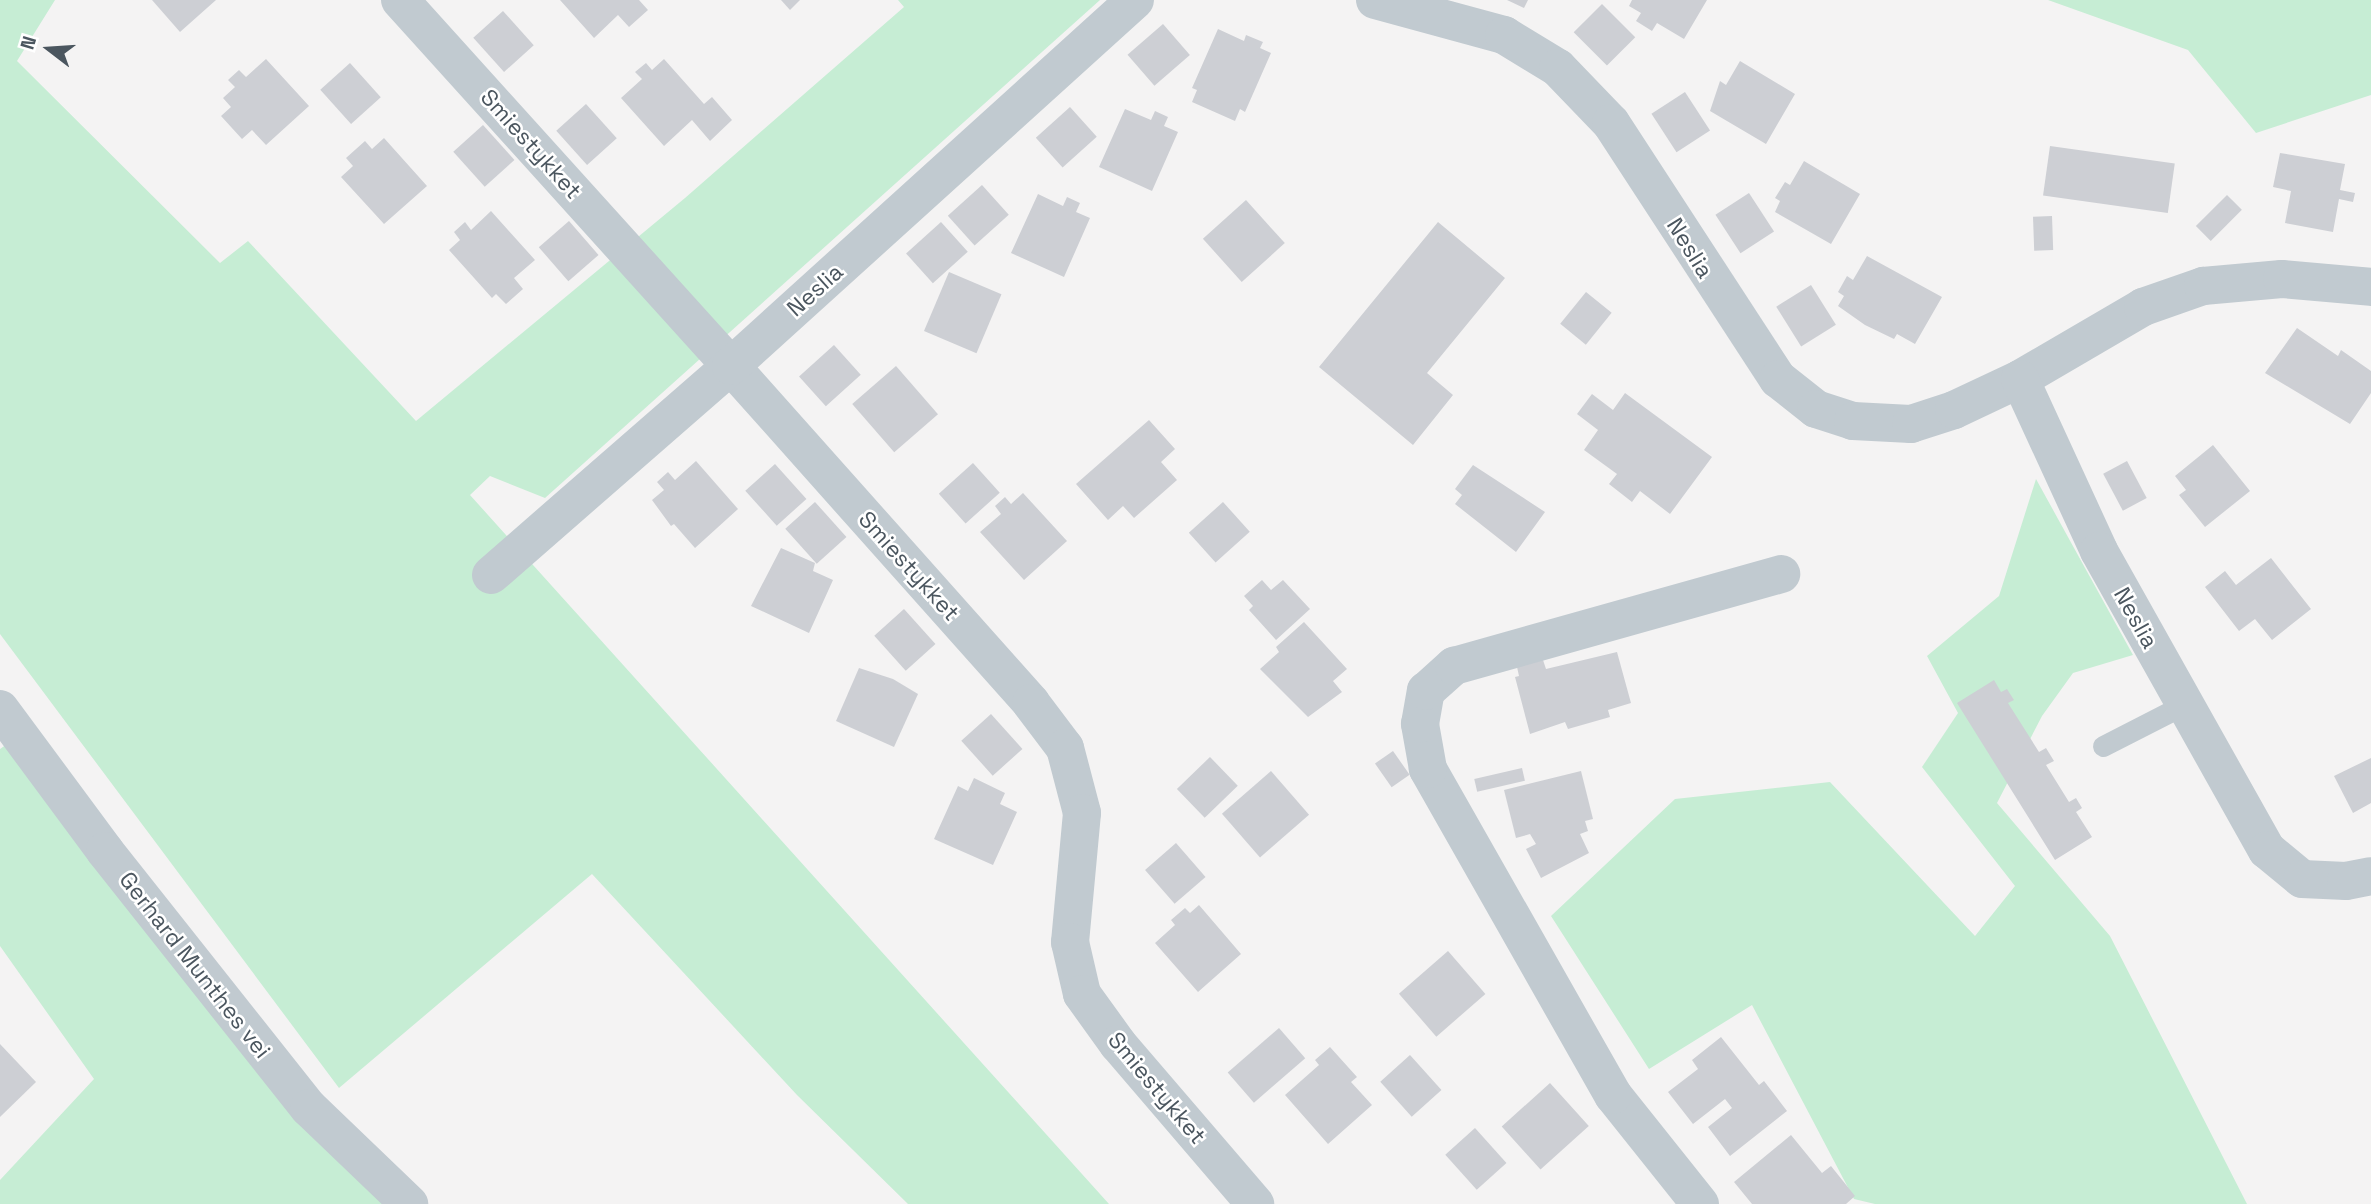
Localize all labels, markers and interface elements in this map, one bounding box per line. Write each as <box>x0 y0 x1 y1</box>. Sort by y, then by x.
north arrow <box>14 14 84 84</box>
text: N <box>15 33 42 52</box>
street label: Smiestykket <box>475 84 587 204</box>
street label: Neslia <box>1661 213 1719 283</box>
street label: Neslia <box>781 258 849 322</box>
street label: Smiestykket <box>853 506 965 626</box>
street label: Neslia <box>2108 583 2164 653</box>
street label: Gerhard Munthes vei <box>114 866 276 1064</box>
street label: Smiestykket <box>1102 1026 1212 1150</box>

